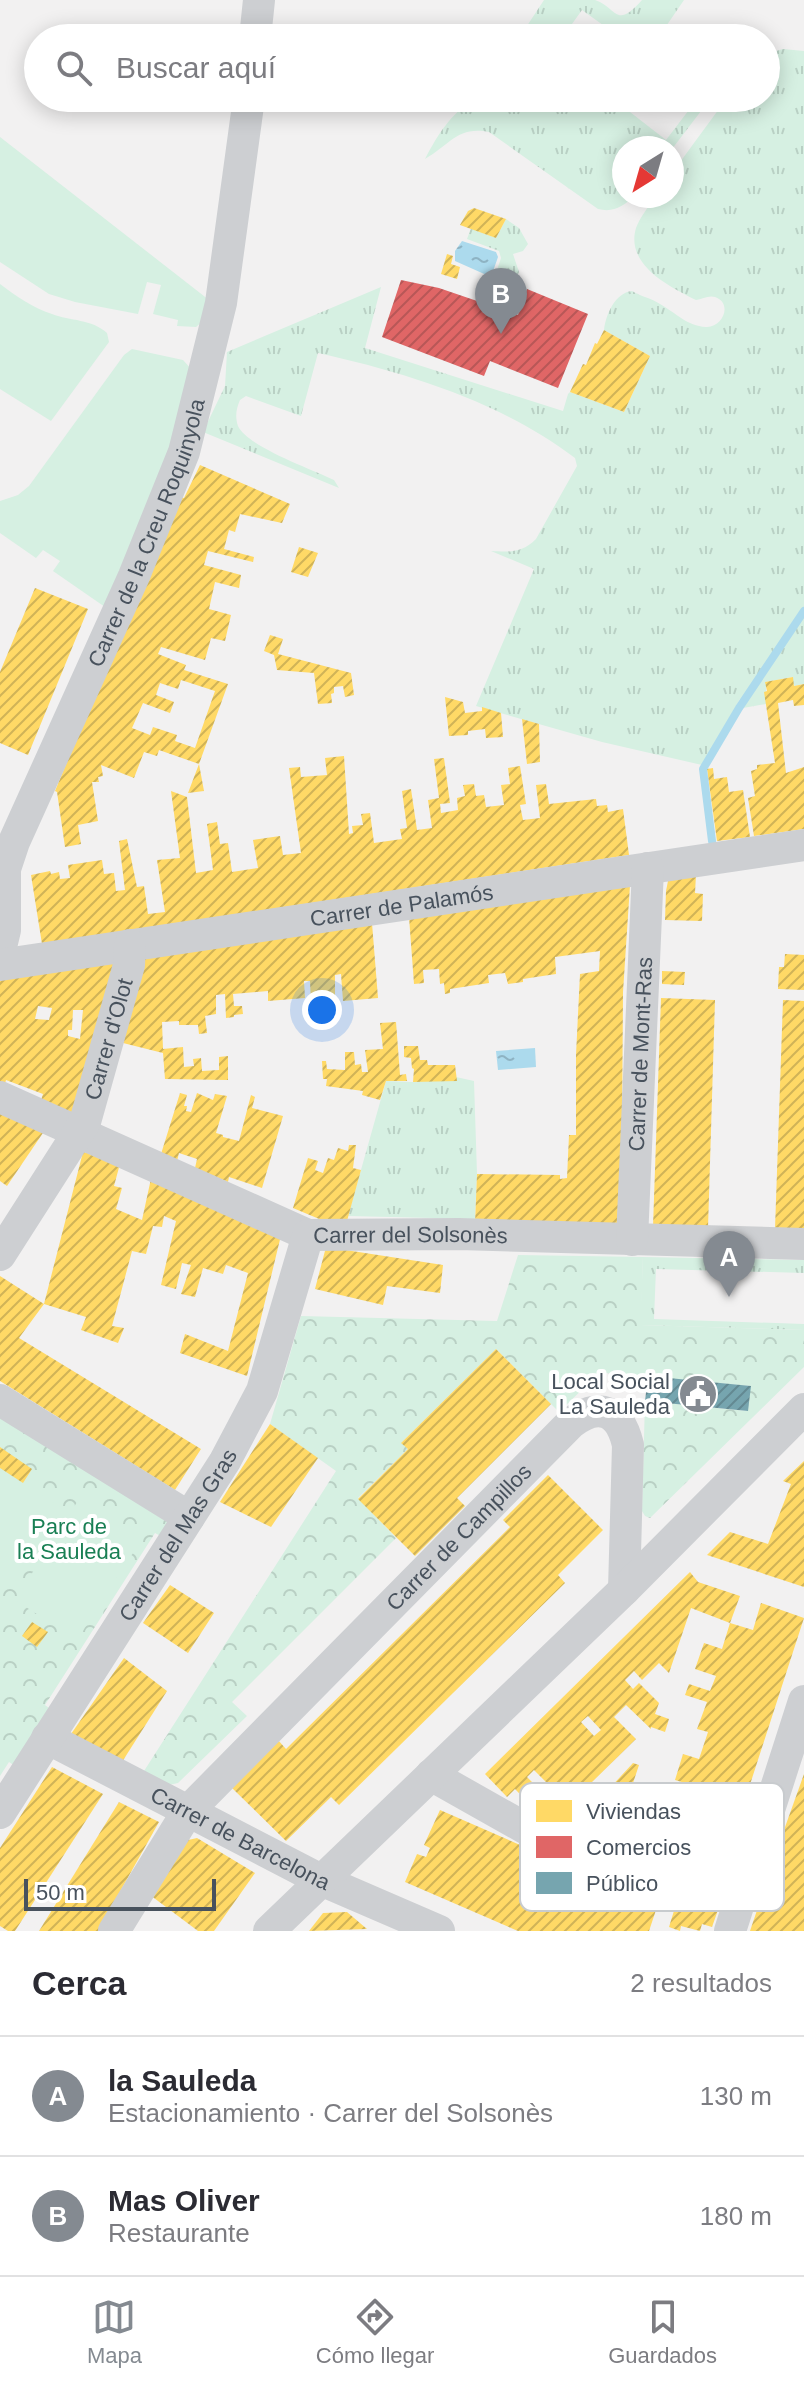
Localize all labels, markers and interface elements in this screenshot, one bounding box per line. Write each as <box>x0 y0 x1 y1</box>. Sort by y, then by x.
search box <box>24 24 780 112</box>
icon: search <box>52 46 96 90</box>
text: Buscar aquí <box>116 51 276 84</box>
north arrow <box>612 136 684 208</box>
pin: B <box>475 268 527 334</box>
street label: Carrer de la Creu Roquinyola <box>83 395 210 671</box>
street label: Carrer de Palamós <box>308 880 495 932</box>
street label: Carrer de Mont-Ras <box>624 956 657 1152</box>
street label: Carrer d'Olot <box>80 975 138 1103</box>
your location <box>302 990 342 1030</box>
street label: Carrer del Solsonès <box>313 1222 508 1248</box>
pin: A <box>703 1231 755 1297</box>
place label: Local Social La Sauleda <box>551 1369 671 1419</box>
public building icon: Local Social La Sauleda <box>677 1373 719 1415</box>
street label: Carrer del Mas Gras <box>114 1445 242 1626</box>
street label: Carrer de Campillos <box>381 1459 536 1616</box>
park label: Parc de la Sauleda <box>17 1514 122 1564</box>
street label: Carrer de Barcelona <box>147 1782 334 1896</box>
legend <box>520 1783 784 1911</box>
text: Viviendas <box>586 1799 681 1824</box>
text: Comercios <box>586 1835 691 1860</box>
text: Público <box>586 1871 658 1896</box>
scale bar <box>24 1875 216 1911</box>
text: 50 m <box>36 1880 85 1905</box>
text: Cerca <box>32 1964 127 2002</box>
text: 2 resultados <box>630 1968 772 1998</box>
text: la Sauleda <box>108 2064 256 2097</box>
text: A <box>49 2081 67 2111</box>
text: 130 m <box>700 2081 772 2111</box>
text: Estacionamiento · Carrer del Solsonès <box>108 2098 553 2128</box>
text: Mas Oliver <box>108 2184 260 2217</box>
text: B <box>49 2201 67 2231</box>
text: 180 m <box>700 2201 772 2231</box>
text: Restaurante <box>108 2218 250 2248</box>
tab: Mapa <box>87 2295 142 2369</box>
tab: Cómo llegar <box>316 2295 434 2369</box>
tab: Guardados <box>608 2295 717 2369</box>

